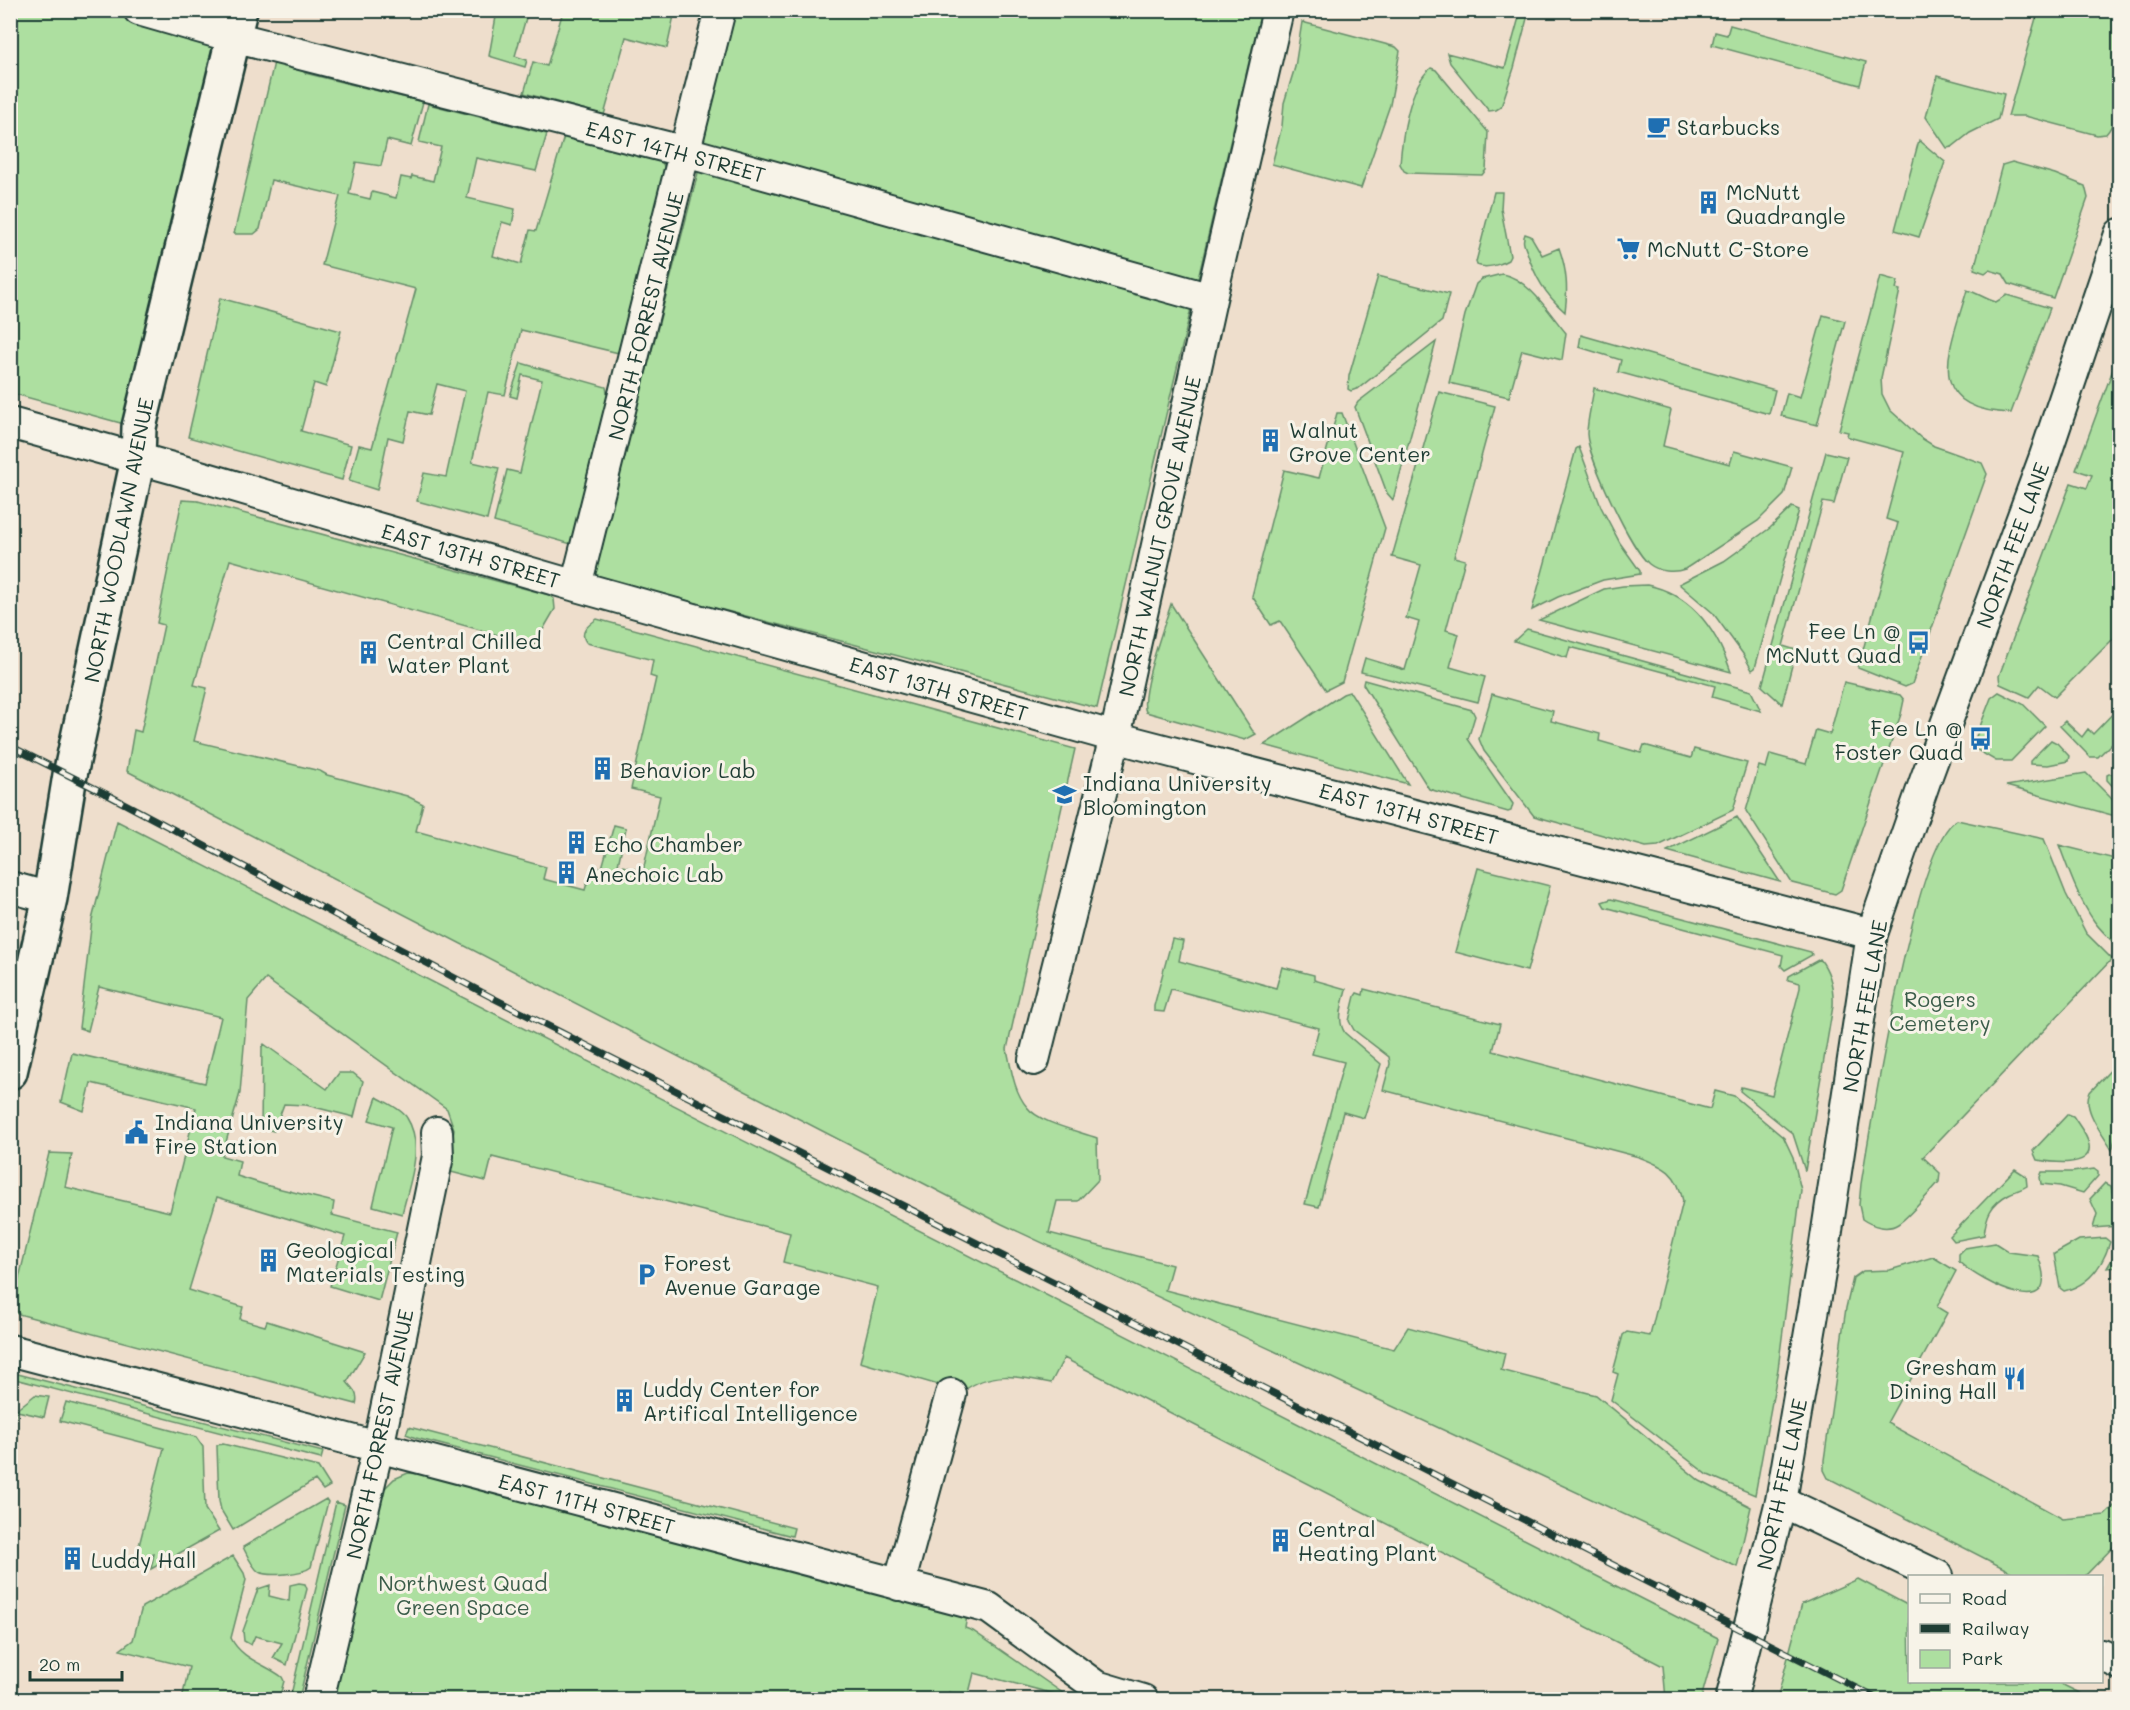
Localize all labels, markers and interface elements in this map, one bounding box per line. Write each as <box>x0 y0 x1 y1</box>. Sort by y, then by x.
cafe icon: Starbucks <box>1646 113 1672 139</box>
place label: Starbucks <box>1677 113 1780 140</box>
street label: EAST 14TH STREET <box>583 114 769 188</box>
place label: McNutt Quadrangle <box>1726 178 1846 229</box>
street label: NORTH FORREST AVENUE <box>601 189 689 443</box>
building icon: McNutt Quadrangle <box>1695 190 1721 216</box>
supermarket icon: McNutt C-Store <box>1616 235 1642 261</box>
place label: McNutt C-Store <box>1647 235 1809 262</box>
street label: NORTH WALNUT GROVE AVENUE <box>1112 373 1206 699</box>
street label: NORTH WOODLAWN AVENUE <box>77 395 159 685</box>
place label: Walnut Grove Center <box>1289 416 1431 467</box>
building icon: Walnut Grove Center <box>1258 428 1284 454</box>
street label: NORTH FEE LANE <box>1969 458 2055 632</box>
street label: EAST 13TH STREET <box>379 517 563 593</box>
place label: Fee Ln @ McNutt Quad <box>1765 617 1901 668</box>
place label: Central Chilled Water Plant <box>387 627 542 678</box>
bus stop icon: Fee Ln @ McNutt Quad <box>1906 629 1932 655</box>
building icon: Central Chilled Water Plant <box>356 639 382 665</box>
street label: EAST 13TH STREET <box>847 650 1031 726</box>
place label: Fee Ln @ Foster Quad <box>1835 714 1963 765</box>
bus stop icon: Fee Ln @ Foster Quad <box>1968 726 1994 752</box>
building icon: Behavior Lab <box>589 756 615 782</box>
place label: Behavior Lab <box>620 756 756 783</box>
place label: Indiana University Bloomington <box>1083 769 1272 820</box>
street label: EAST 13TH STREET <box>1316 776 1502 850</box>
school or university icon: Indiana University Bloomington <box>1052 781 1078 807</box>
building icon: Echo Chamber <box>563 830 589 856</box>
place label: Echo Chamber <box>594 830 743 857</box>
building icon: Anechoic Lab <box>554 860 580 886</box>
place label: Anechoic Lab <box>585 860 724 887</box>
street label: NORTH FEE LANE <box>1836 918 1892 1094</box>
park label: Rogers Cemetery <box>1889 985 1991 1036</box>
place label: Indiana University Fire Station <box>155 1108 344 1159</box>
public building icon: Indiana University Fire Station <box>124 1120 150 1146</box>
place label: Geological Materials Testing <box>286 1236 465 1287</box>
building icon: Geological Materials Testing <box>255 1248 281 1274</box>
place label: Forest Avenue Garage <box>664 1249 821 1300</box>
parking icon: Forest Avenue Garage <box>633 1261 659 1287</box>
street label: NORTH FORREST AVENUE <box>339 1306 419 1562</box>
place label: Gresham Dining Hall <box>1889 1353 1997 1404</box>
restaurant icon: Gresham Dining Hall <box>2002 1365 2028 1391</box>
place label: Luddy Center for Artifical Intelligence <box>643 1375 858 1426</box>
building icon: Luddy Center for Artifical Intelligence <box>612 1387 638 1413</box>
street label: NORTH FEE LANE <box>1750 1396 1812 1572</box>
street label: EAST 11TH STREET <box>496 1466 678 1540</box>
place label: Central Heating Plant <box>1298 1515 1437 1566</box>
building icon: Central Heating Plant <box>1267 1527 1293 1553</box>
building icon: Luddy Hall <box>60 1546 86 1572</box>
place label: Luddy Hall <box>91 1546 196 1573</box>
park label: Northwest Quad Green Space <box>378 1569 548 1620</box>
legend <box>1908 1575 2103 1683</box>
text: Road <box>1962 1586 2007 1610</box>
text: Railway <box>1962 1616 2029 1640</box>
scale bar <box>30 1644 122 1682</box>
text: Park <box>1962 1646 2003 1670</box>
text: 20 m <box>39 1652 80 1676</box>

